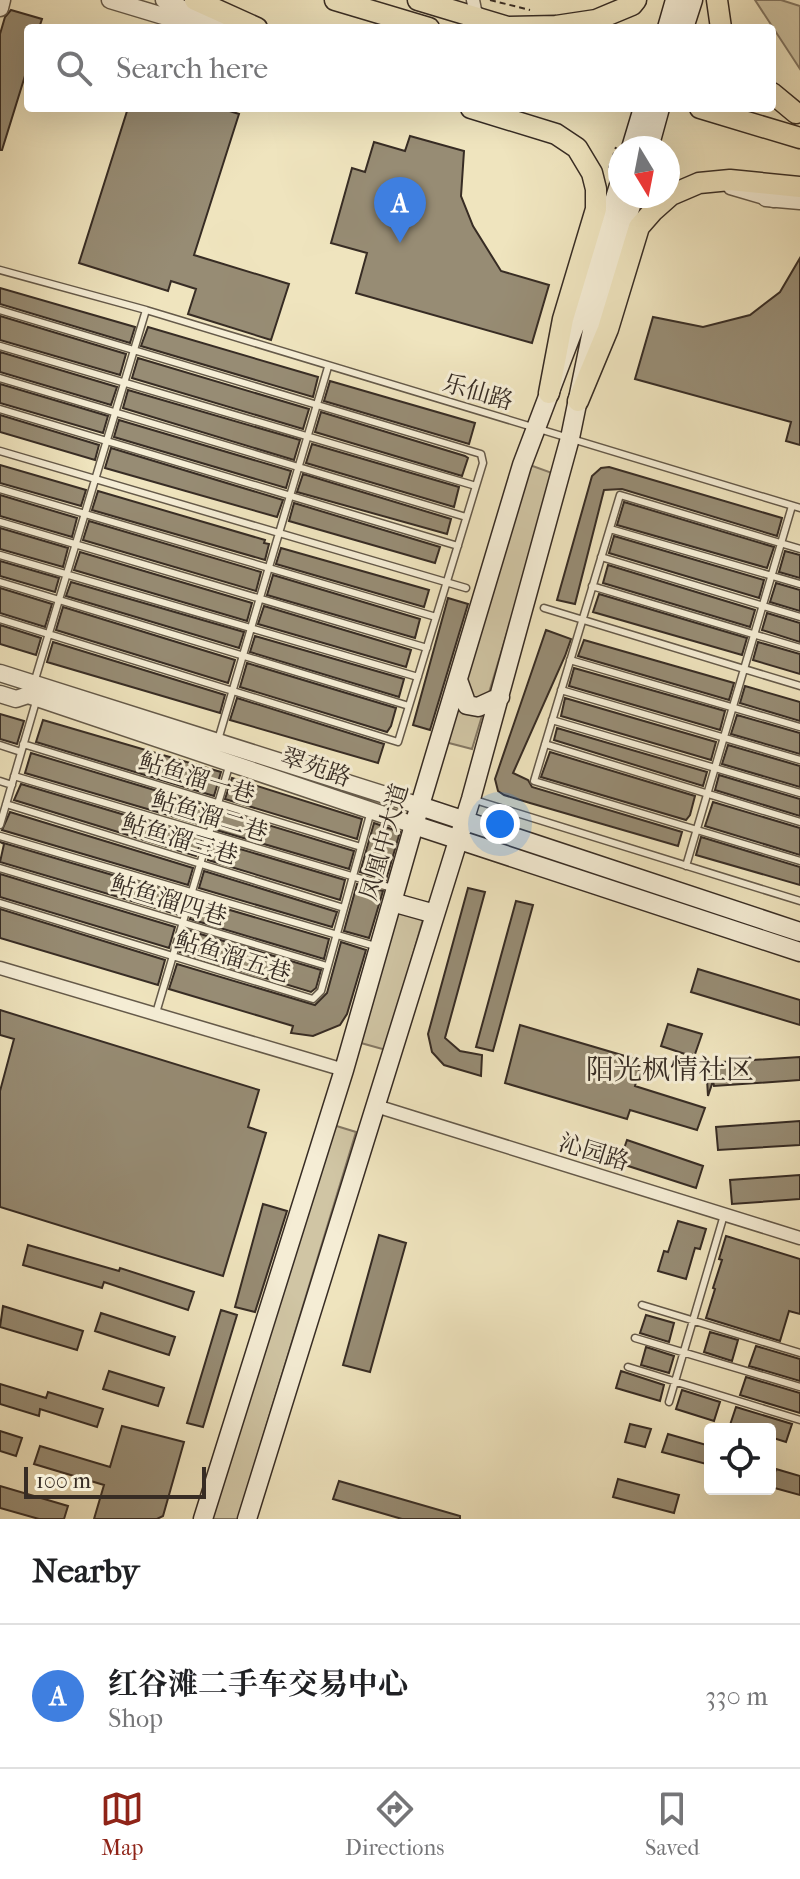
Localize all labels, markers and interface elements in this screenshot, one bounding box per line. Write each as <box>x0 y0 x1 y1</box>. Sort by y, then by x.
search box <box>24 24 776 112</box>
icon: search <box>52 46 96 90</box>
text: Search here <box>116 51 268 86</box>
north arrow <box>608 136 680 208</box>
pin: A <box>374 177 426 243</box>
street label: 乐仙路 <box>440 369 516 415</box>
street label: 翠苑路 <box>277 742 355 792</box>
street label: 鲇鱼溜一巷 <box>136 747 258 809</box>
street label: 凤凰中大道 <box>354 780 414 904</box>
street label: 鲇鱼溜二巷 <box>149 785 271 847</box>
your location <box>480 804 520 844</box>
street label: 鲇鱼溜三巷 <box>119 808 241 870</box>
street label: 鲇鱼溜四巷 <box>108 869 230 931</box>
street label: 鲇鱼溜五巷 <box>172 926 294 988</box>
district label: 阳光枫情社区 <box>586 1053 754 1086</box>
street label: 沁园路 <box>555 1128 633 1176</box>
map controls <box>704 1423 776 1495</box>
button: locate <box>704 1423 776 1495</box>
scale bar <box>24 1463 206 1499</box>
text: 100 m <box>36 1468 91 1494</box>
text: Nearby <box>32 1551 139 1591</box>
text: 红谷滩二手车交易中心 <box>108 1667 408 1702</box>
text: A <box>50 1681 66 1712</box>
text: 330 m <box>705 1681 768 1712</box>
text: Shop <box>108 1703 163 1734</box>
tab: Map <box>100 1787 144 1861</box>
tab: Directions <box>345 1787 444 1861</box>
tab: Saved <box>645 1787 700 1861</box>

